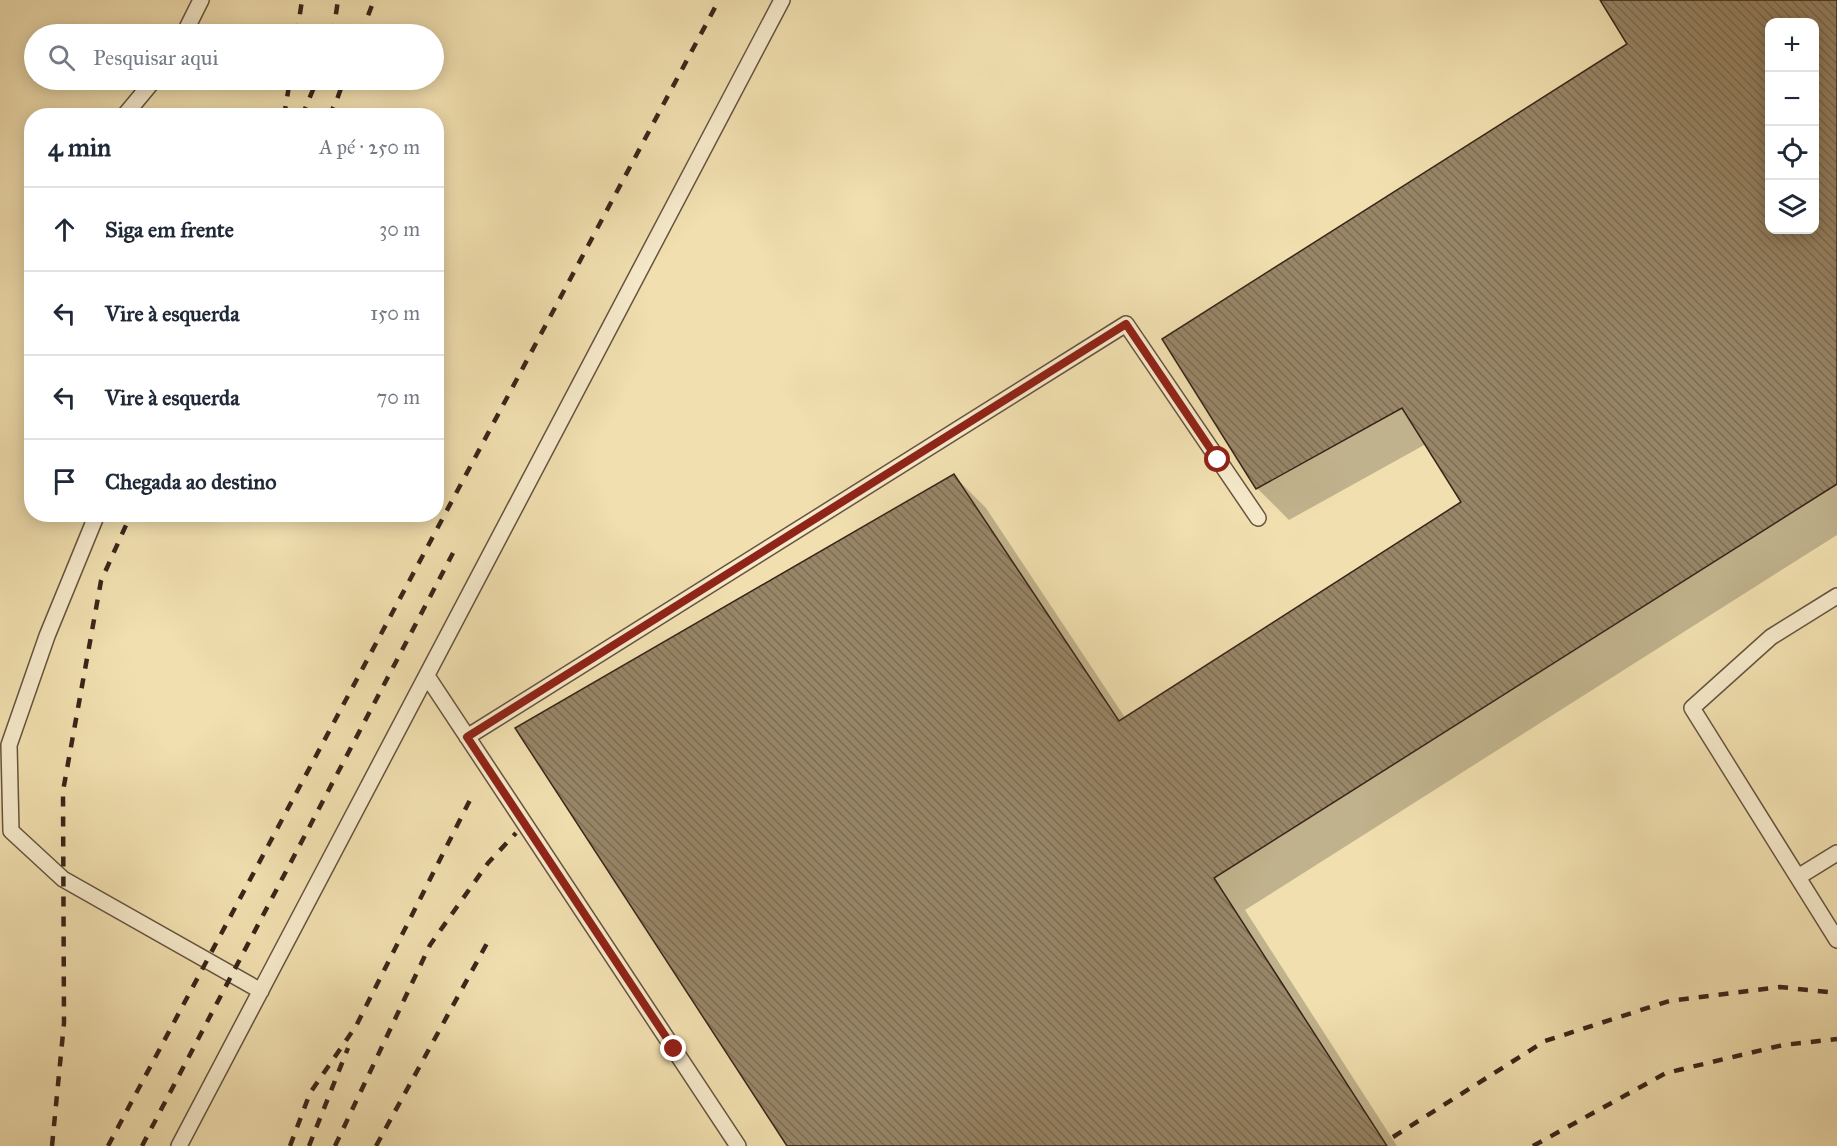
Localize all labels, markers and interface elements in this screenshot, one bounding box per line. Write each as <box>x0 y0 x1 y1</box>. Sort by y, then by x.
map controls <box>1765 18 1819 234</box>
button: + <box>1765 18 1819 72</box>
search box <box>24 24 444 90</box>
icon: search <box>45 41 78 74</box>
text: Pesquisar aqui <box>93 44 218 71</box>
button: − <box>1765 72 1819 126</box>
button: locate <box>1765 126 1819 180</box>
text: 4 min <box>48 131 111 163</box>
text: A pé · 250 m <box>319 135 420 159</box>
button: layers <box>1765 180 1819 234</box>
icon: ahead <box>48 213 81 246</box>
text: Siga em frente <box>105 216 234 243</box>
text: 30 m <box>379 217 420 241</box>
icon: left <box>48 297 81 330</box>
text: Vire à esquerda <box>105 300 239 327</box>
text: 150 m <box>370 301 420 325</box>
icon: left <box>48 381 81 414</box>
text: Vire à esquerda <box>105 384 239 411</box>
text: 70 m <box>377 385 420 409</box>
route start <box>1204 446 1230 472</box>
icon: arrive <box>48 465 81 498</box>
text: Chegada ao destino <box>105 468 276 495</box>
route end <box>660 1035 686 1061</box>

